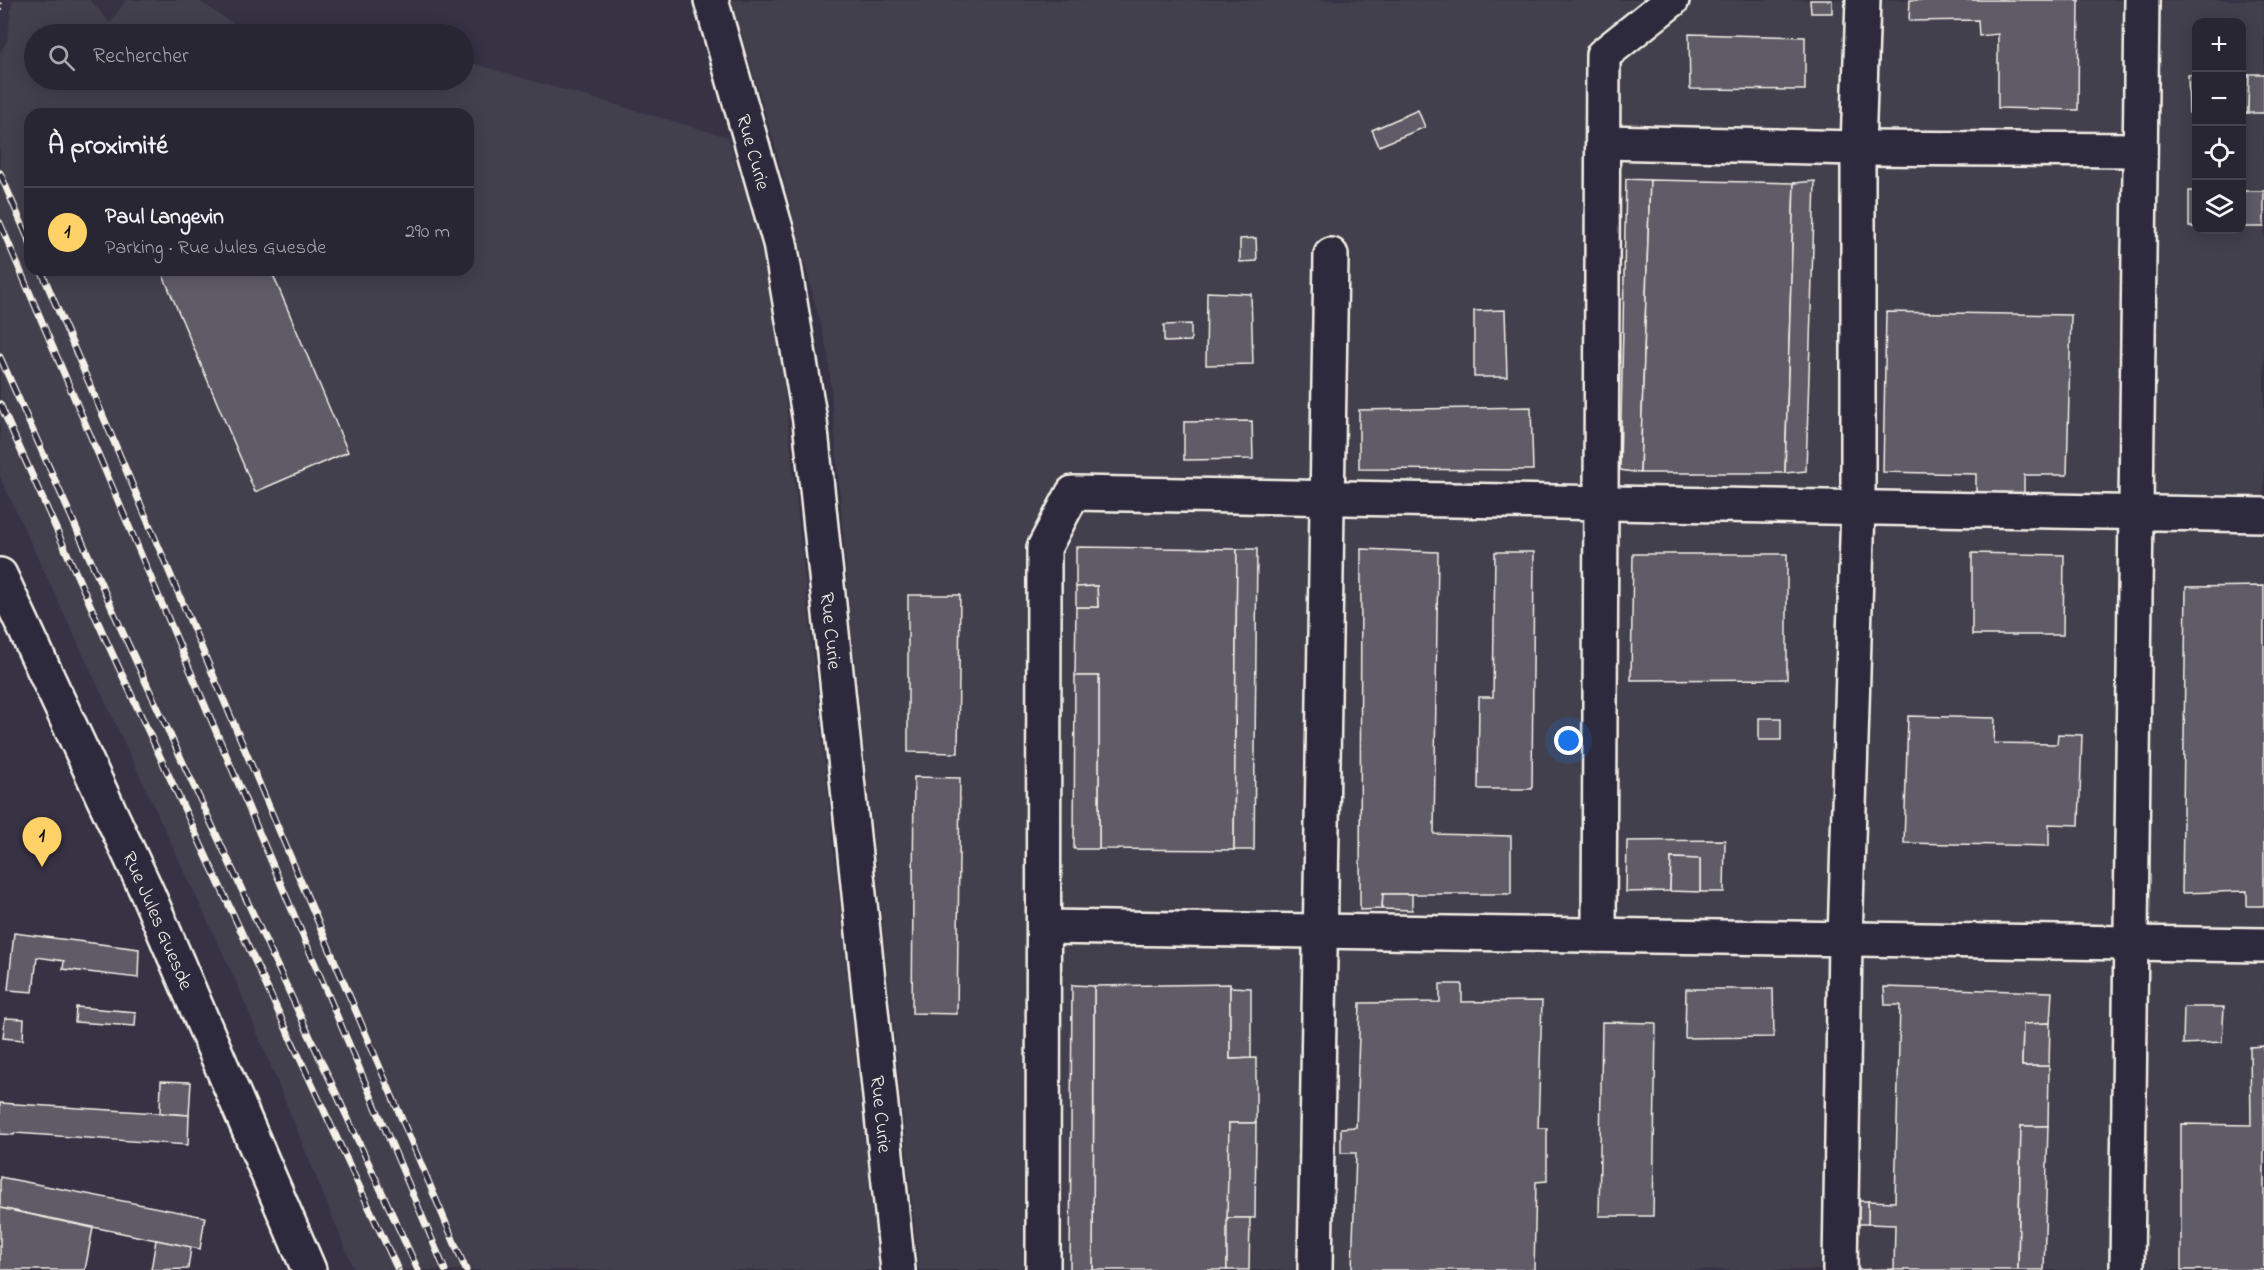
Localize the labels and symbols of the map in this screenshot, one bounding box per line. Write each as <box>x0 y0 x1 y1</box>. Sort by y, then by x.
street label: Rue Curie <box>727 111 776 194</box>
street label: Rue Curie <box>811 591 848 671</box>
your location <box>1554 726 1583 755</box>
pin: 1 <box>22 818 62 867</box>
street label: Rue Jules Guesde <box>113 847 199 995</box>
street label: Rue Curie <box>861 1074 898 1155</box>

